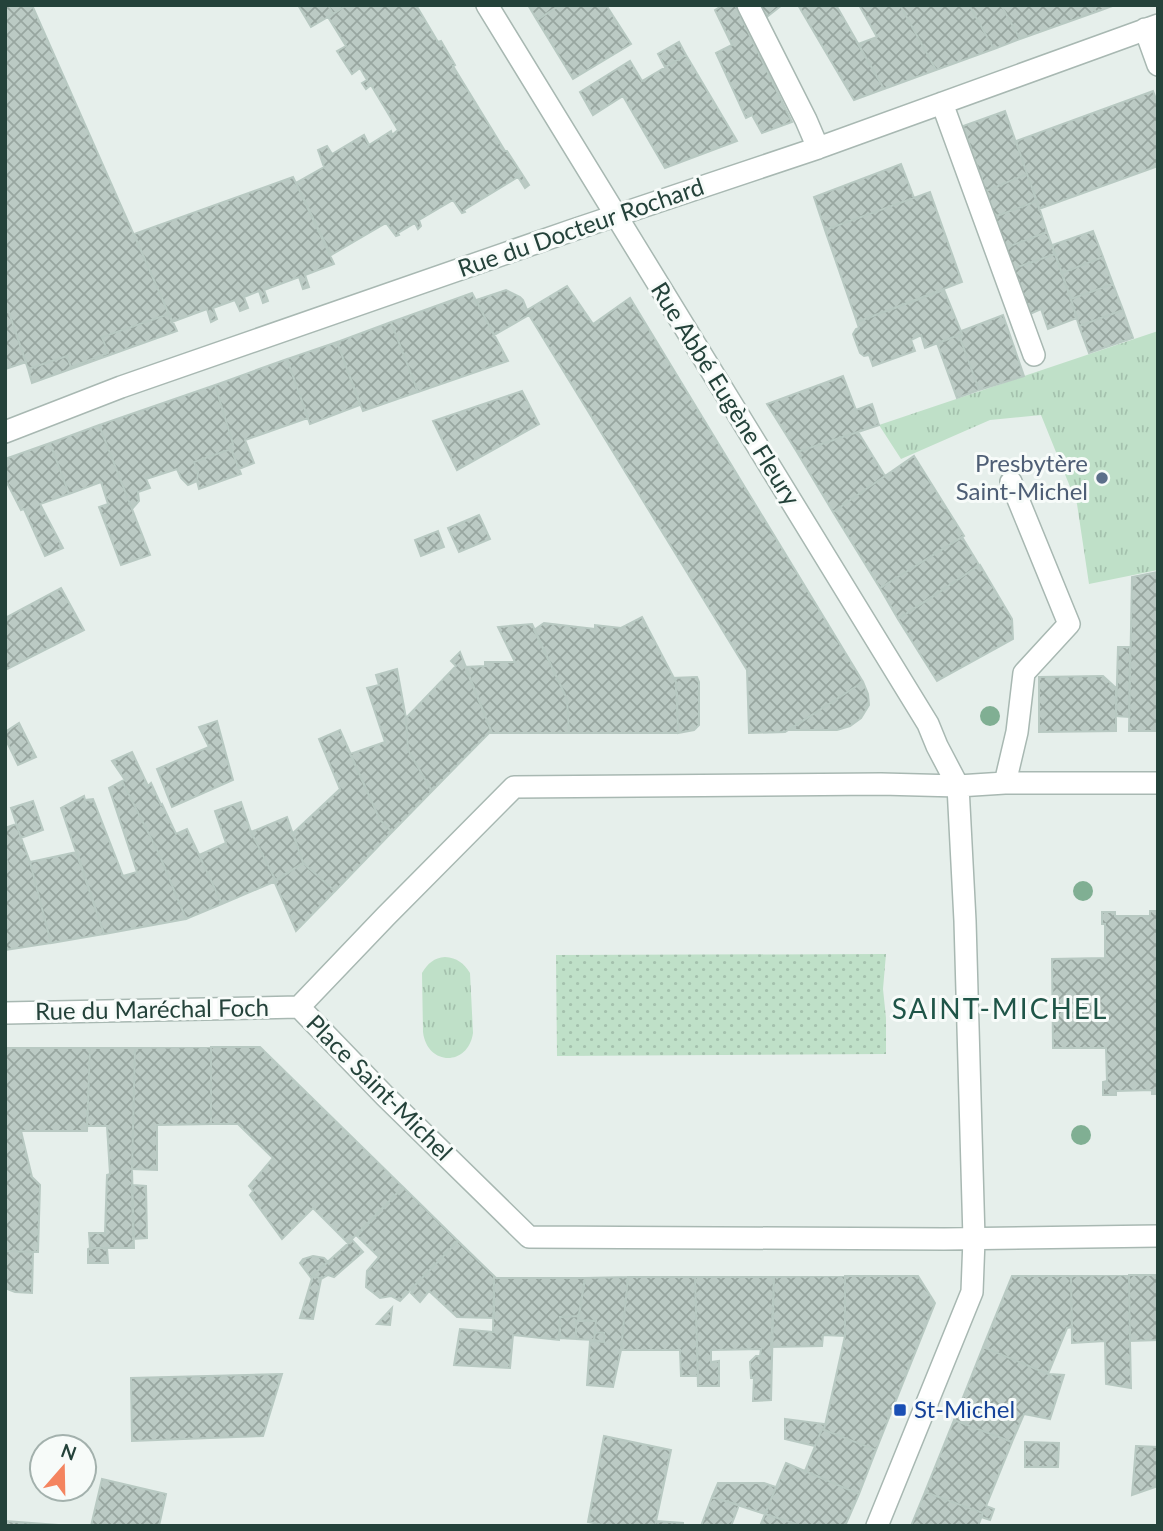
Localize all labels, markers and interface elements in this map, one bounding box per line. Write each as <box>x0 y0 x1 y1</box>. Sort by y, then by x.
street label: Rue du Docteur Rochard <box>454 171 707 282</box>
street label: Rue Abbé Eugène Fleury <box>646 276 807 511</box>
place label: Presbytère Saint-Michel <box>956 448 1088 505</box>
marker: Presbytère Saint-Michel <box>1094 470 1110 486</box>
district label: SAINT-MICHEL <box>892 991 1108 1025</box>
street label: Rue du Maréchal Foch <box>35 992 269 1025</box>
street label: Place Saint-Michel <box>301 1008 459 1166</box>
place label: St-Michel <box>914 1394 1015 1423</box>
marker: St-Michel <box>892 1402 908 1418</box>
north arrow <box>28 1433 98 1503</box>
text: N <box>58 1438 80 1465</box>

